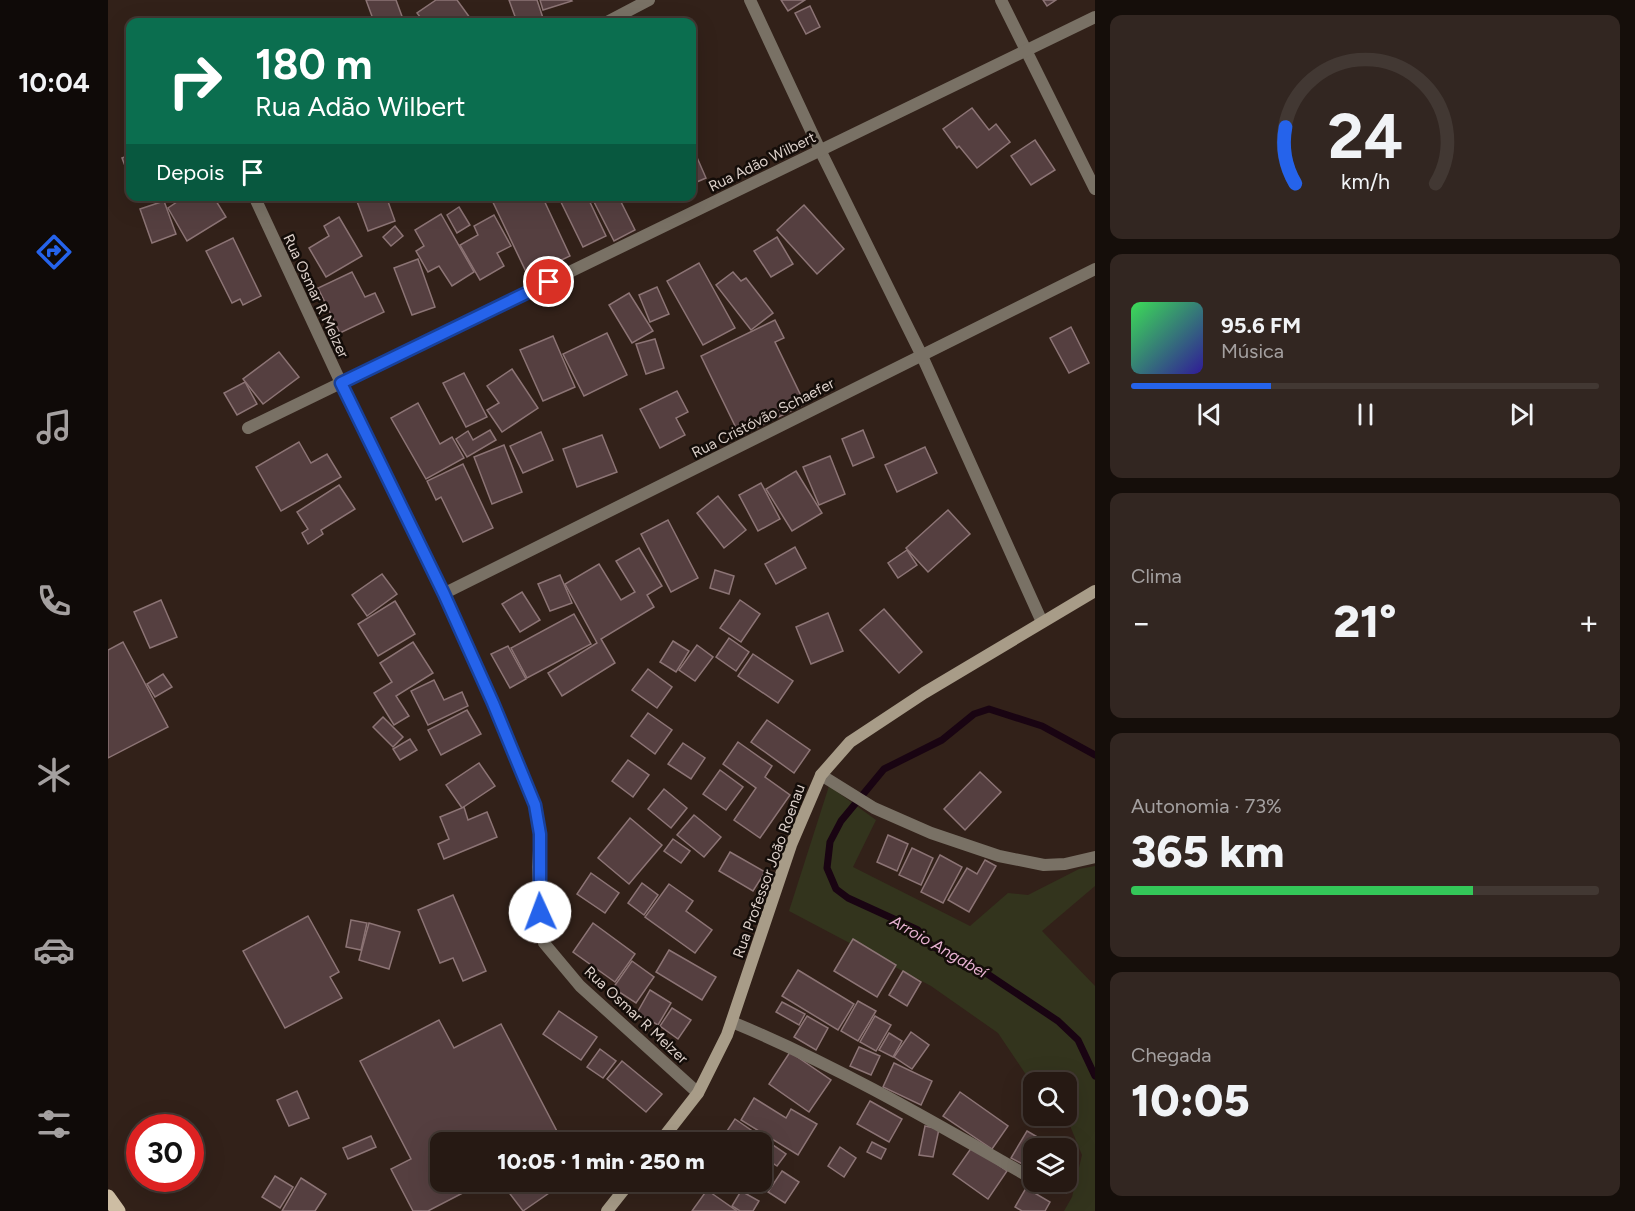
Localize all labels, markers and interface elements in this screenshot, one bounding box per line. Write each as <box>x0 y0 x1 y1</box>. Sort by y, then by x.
text: 180 m <box>255 39 372 90</box>
icon: right <box>156 42 234 120</box>
text: 10:04 <box>18 66 90 99</box>
text: Rua Adão Wilbert <box>255 90 465 123</box>
text: 24 <box>1327 99 1403 174</box>
street label: Rua Adão Wilbert <box>706 128 819 196</box>
icon: arrive <box>236 156 269 189</box>
text: Depois <box>156 159 224 186</box>
text: km/h <box>1341 169 1389 194</box>
icon: directions <box>33 231 75 273</box>
street label: Rua Osmar R Melzer <box>279 231 353 361</box>
pin <box>523 256 574 307</box>
icon: arrive <box>532 265 565 298</box>
text: 95.6 FM <box>1221 312 1301 339</box>
text: Música <box>1221 339 1284 363</box>
street label: Rua Cristóvão Schaefer <box>689 374 837 462</box>
icon: previous <box>1193 398 1226 431</box>
icon: pause <box>1349 398 1382 431</box>
icon: next <box>1505 398 1538 431</box>
icon: music <box>33 406 75 448</box>
text: Clima <box>1131 564 1182 588</box>
icon: phone <box>33 580 75 622</box>
text: 21° <box>1334 594 1396 648</box>
text: − <box>1131 603 1152 642</box>
text: + <box>1578 603 1599 642</box>
icon: climate <box>33 754 75 796</box>
street label: Rua Professor João Roenau <box>729 782 809 960</box>
text: Autonomia · 73% <box>1131 794 1282 818</box>
text: 365 km <box>1131 824 1284 878</box>
position arrow <box>508 880 572 944</box>
water label: Arroio Angabeí <box>886 911 992 983</box>
icon: car <box>33 929 75 971</box>
street label: Rua Osmar R Melzer <box>581 962 691 1068</box>
text: Chegada <box>1131 1043 1211 1067</box>
map controls <box>1023 1072 1077 1192</box>
button: search <box>1023 1072 1077 1126</box>
text: 10:05 <box>1131 1073 1250 1127</box>
icon: filters <box>33 1103 75 1145</box>
speed limit sign: 30 <box>126 1114 204 1192</box>
button: layers <box>1023 1138 1077 1192</box>
text: 10:05 · 1 min · 250 m <box>497 1148 705 1175</box>

